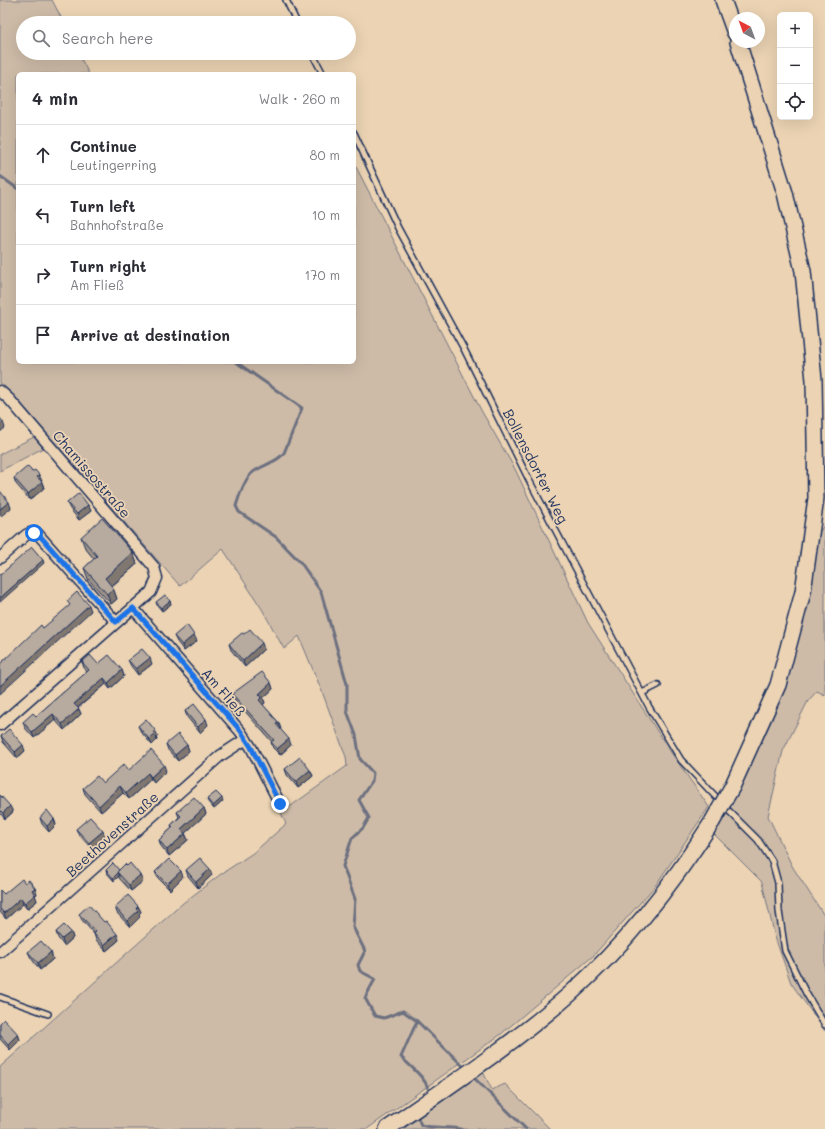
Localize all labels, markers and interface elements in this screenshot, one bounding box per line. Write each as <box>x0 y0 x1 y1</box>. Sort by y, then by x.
north arrow <box>729 12 765 48</box>
map controls <box>777 12 813 120</box>
button: + <box>777 12 813 48</box>
search box <box>16 16 356 60</box>
icon: search <box>30 27 52 49</box>
text: Search here <box>62 28 153 48</box>
button: − <box>777 48 813 84</box>
button: locate <box>777 84 813 120</box>
text: 4 min <box>32 87 78 109</box>
text: Walk · 260 m <box>259 90 340 107</box>
text: Continue <box>70 136 137 156</box>
icon: ahead <box>32 144 54 166</box>
text: 80 m <box>310 146 340 163</box>
text: Leutingerring <box>70 156 156 173</box>
text: Turn left <box>70 196 135 216</box>
icon: left <box>32 204 54 226</box>
text: 10 m <box>312 206 340 223</box>
text: Bahnhofstraße <box>70 216 164 233</box>
text: Turn right <box>70 256 147 276</box>
icon: right <box>32 264 54 286</box>
text: 170 m <box>304 266 340 283</box>
text: Am Fließ <box>70 276 124 293</box>
icon: arrive <box>32 324 54 346</box>
text: Arrive at destination <box>70 325 230 345</box>
street label: Bollensdorfer Weg <box>499 405 573 527</box>
street label: Chamissostraße <box>49 426 135 522</box>
route start <box>25 524 43 542</box>
street label: Am Fließ <box>198 664 250 720</box>
street label: Beethovenstraße <box>62 787 162 881</box>
route end <box>271 795 289 813</box>

